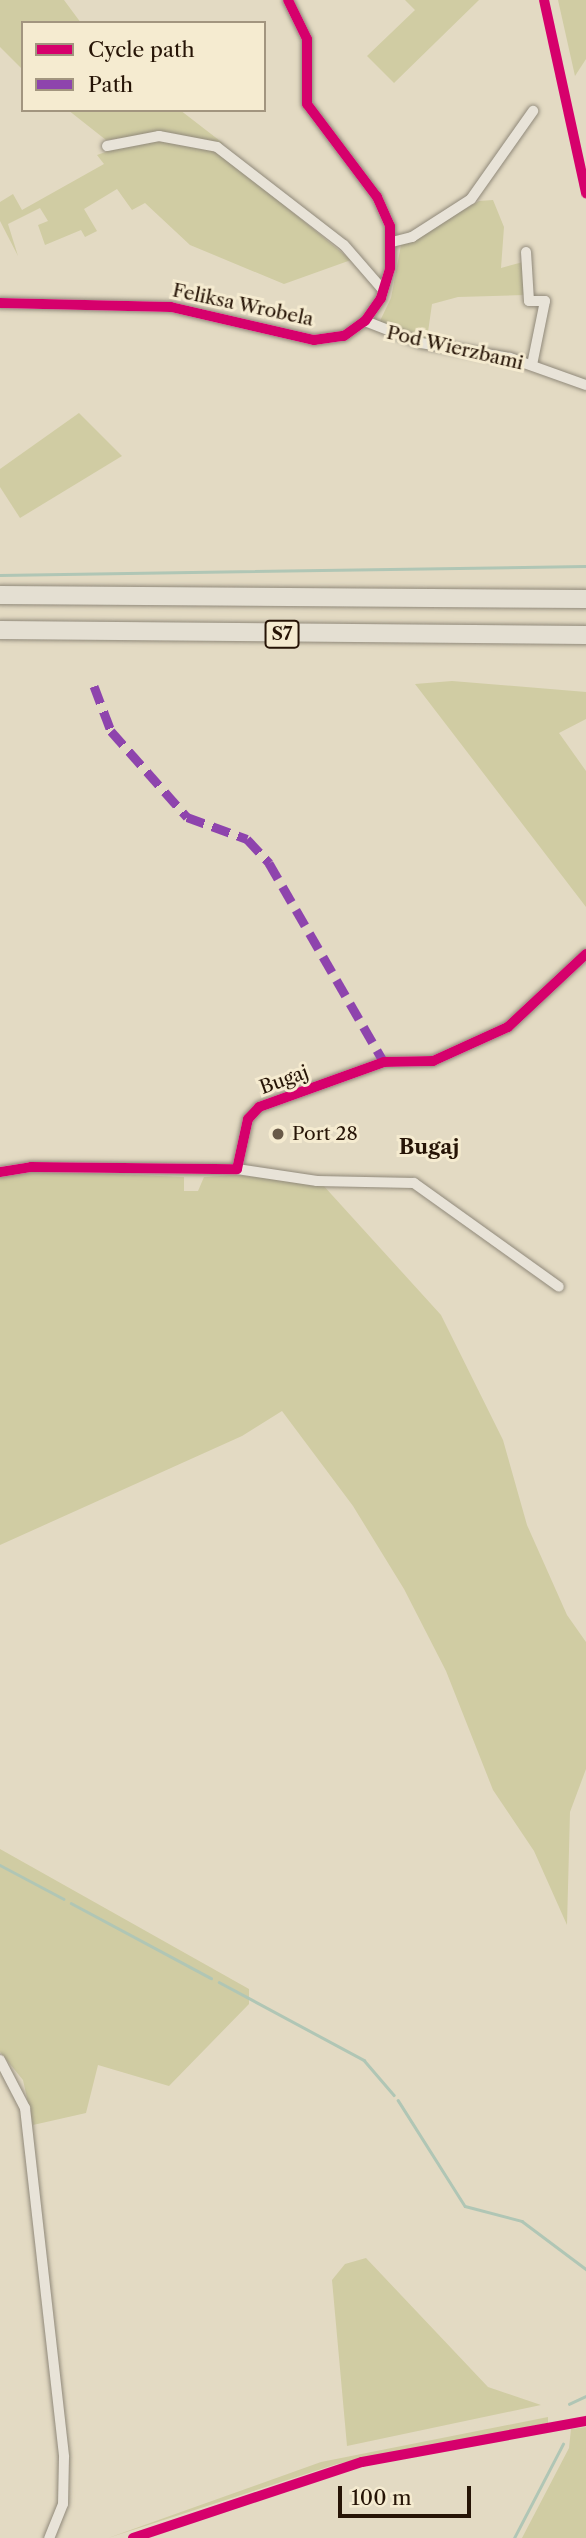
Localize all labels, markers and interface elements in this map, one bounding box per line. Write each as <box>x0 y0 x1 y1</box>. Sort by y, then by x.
legend <box>21 21 266 112</box>
text: Cycle path <box>88 37 195 62</box>
text: Path <box>88 72 133 97</box>
street label: Feliksa Wrobela <box>170 279 316 331</box>
street label: Pod Wierzbami <box>384 321 526 375</box>
road number: S7 <box>264 620 300 648</box>
street label: Bugaj <box>256 1061 312 1099</box>
place label: Port 28 <box>292 1123 358 1145</box>
marker: Port 28 <box>270 1126 286 1142</box>
district label: Bugaj <box>399 1134 459 1160</box>
scale bar <box>341 2472 474 2516</box>
text: 100 m <box>351 2485 412 2510</box>

